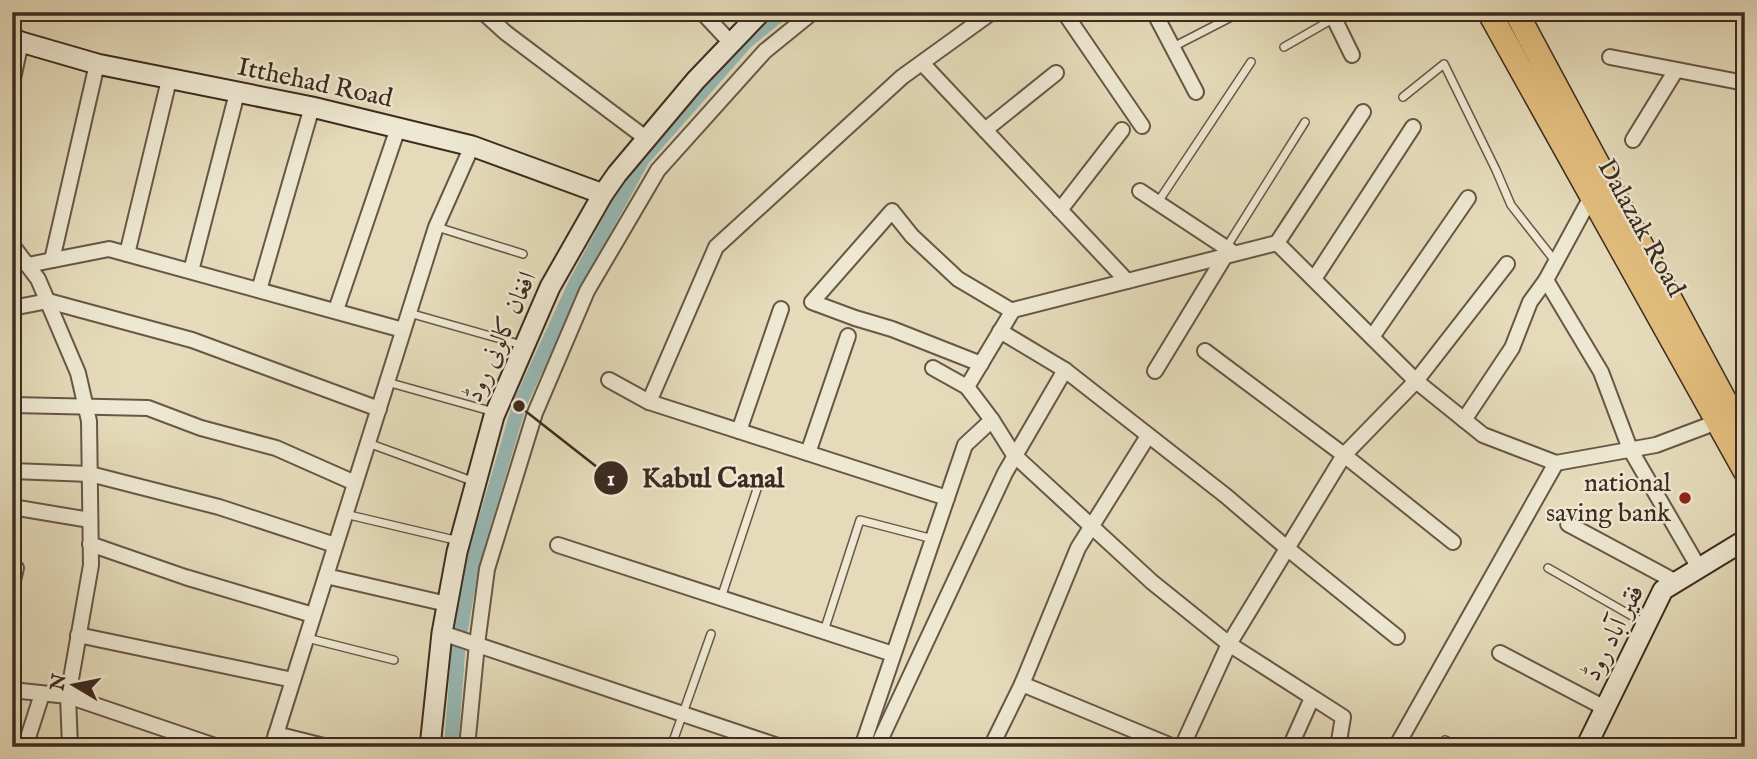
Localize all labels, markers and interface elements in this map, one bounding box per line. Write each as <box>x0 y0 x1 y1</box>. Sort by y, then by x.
street label: Itthehad Road <box>234 50 396 116</box>
street label: Dalazak Road <box>1590 153 1692 303</box>
street label: افغان کالونی روڈ <box>457 266 545 408</box>
callout: Kabul Canal <box>593 453 798 502</box>
text: Kabul Canal <box>642 462 785 497</box>
text: 1 <box>607 466 615 493</box>
place label: national saving bank <box>1546 467 1672 530</box>
marker: national saving bank <box>1677 490 1693 506</box>
street label: فقیر آباد روڈ <box>1576 579 1652 687</box>
north arrow <box>38 650 108 720</box>
text: N <box>46 672 73 694</box>

